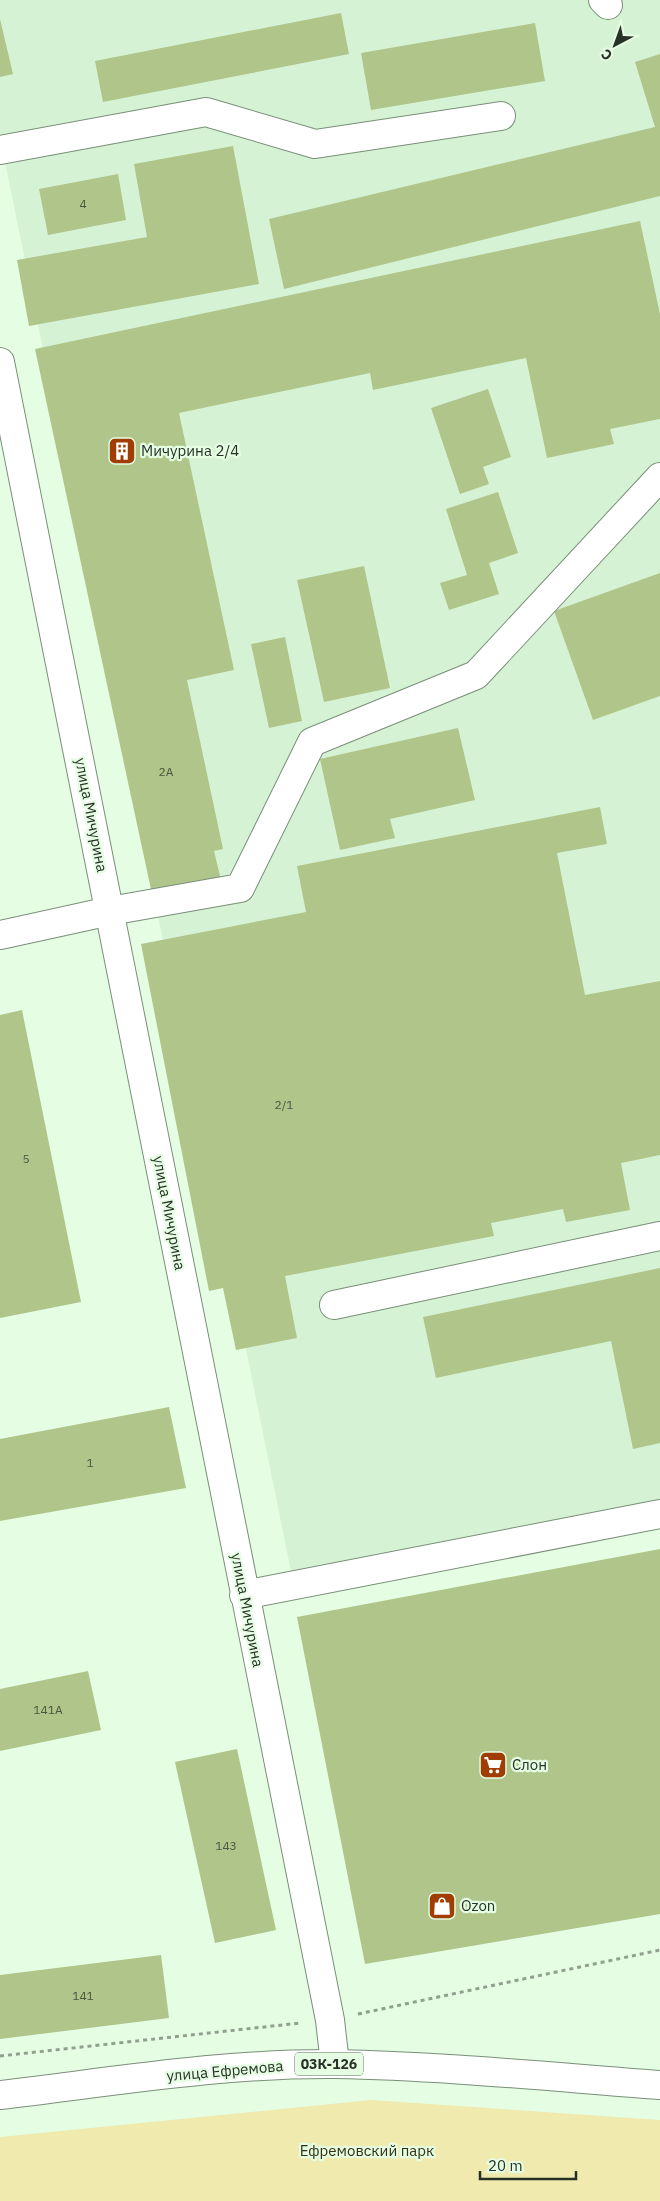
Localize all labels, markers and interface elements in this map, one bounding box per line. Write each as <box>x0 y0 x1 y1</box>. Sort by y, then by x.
north arrow <box>590 20 640 70</box>
text: С <box>597 45 616 65</box>
house number: 4 <box>79 196 87 211</box>
building icon: Мичурина 2/4 <box>107 436 137 466</box>
place label: Мичурина 2/4 <box>141 441 239 460</box>
street label: улица Мичурина <box>71 756 112 874</box>
house number: 2А <box>159 764 174 779</box>
house number: 2/1 <box>275 1097 294 1112</box>
house number: 5 <box>22 1151 30 1166</box>
street label: улица Мичурина <box>149 1154 190 1272</box>
house number: 1 <box>86 1455 94 1470</box>
street label: улица Мичурина <box>227 1551 268 1669</box>
house number: 141А <box>33 1702 63 1717</box>
supermarket icon: Слон <box>478 1750 508 1780</box>
place label: Слон <box>512 1755 547 1774</box>
house number: 143 <box>215 1838 237 1853</box>
shop icon: Ozon <box>427 1891 457 1921</box>
place label: Ozon <box>461 1896 495 1915</box>
house number: 141 <box>72 1988 94 2003</box>
road number: 03К-126 <box>295 2052 363 2076</box>
street label: улица Ефремова <box>166 2056 284 2085</box>
park label: Ефремовский парк <box>300 2141 434 2160</box>
scale bar <box>480 2148 576 2180</box>
text: 20 m <box>488 2156 523 2175</box>

